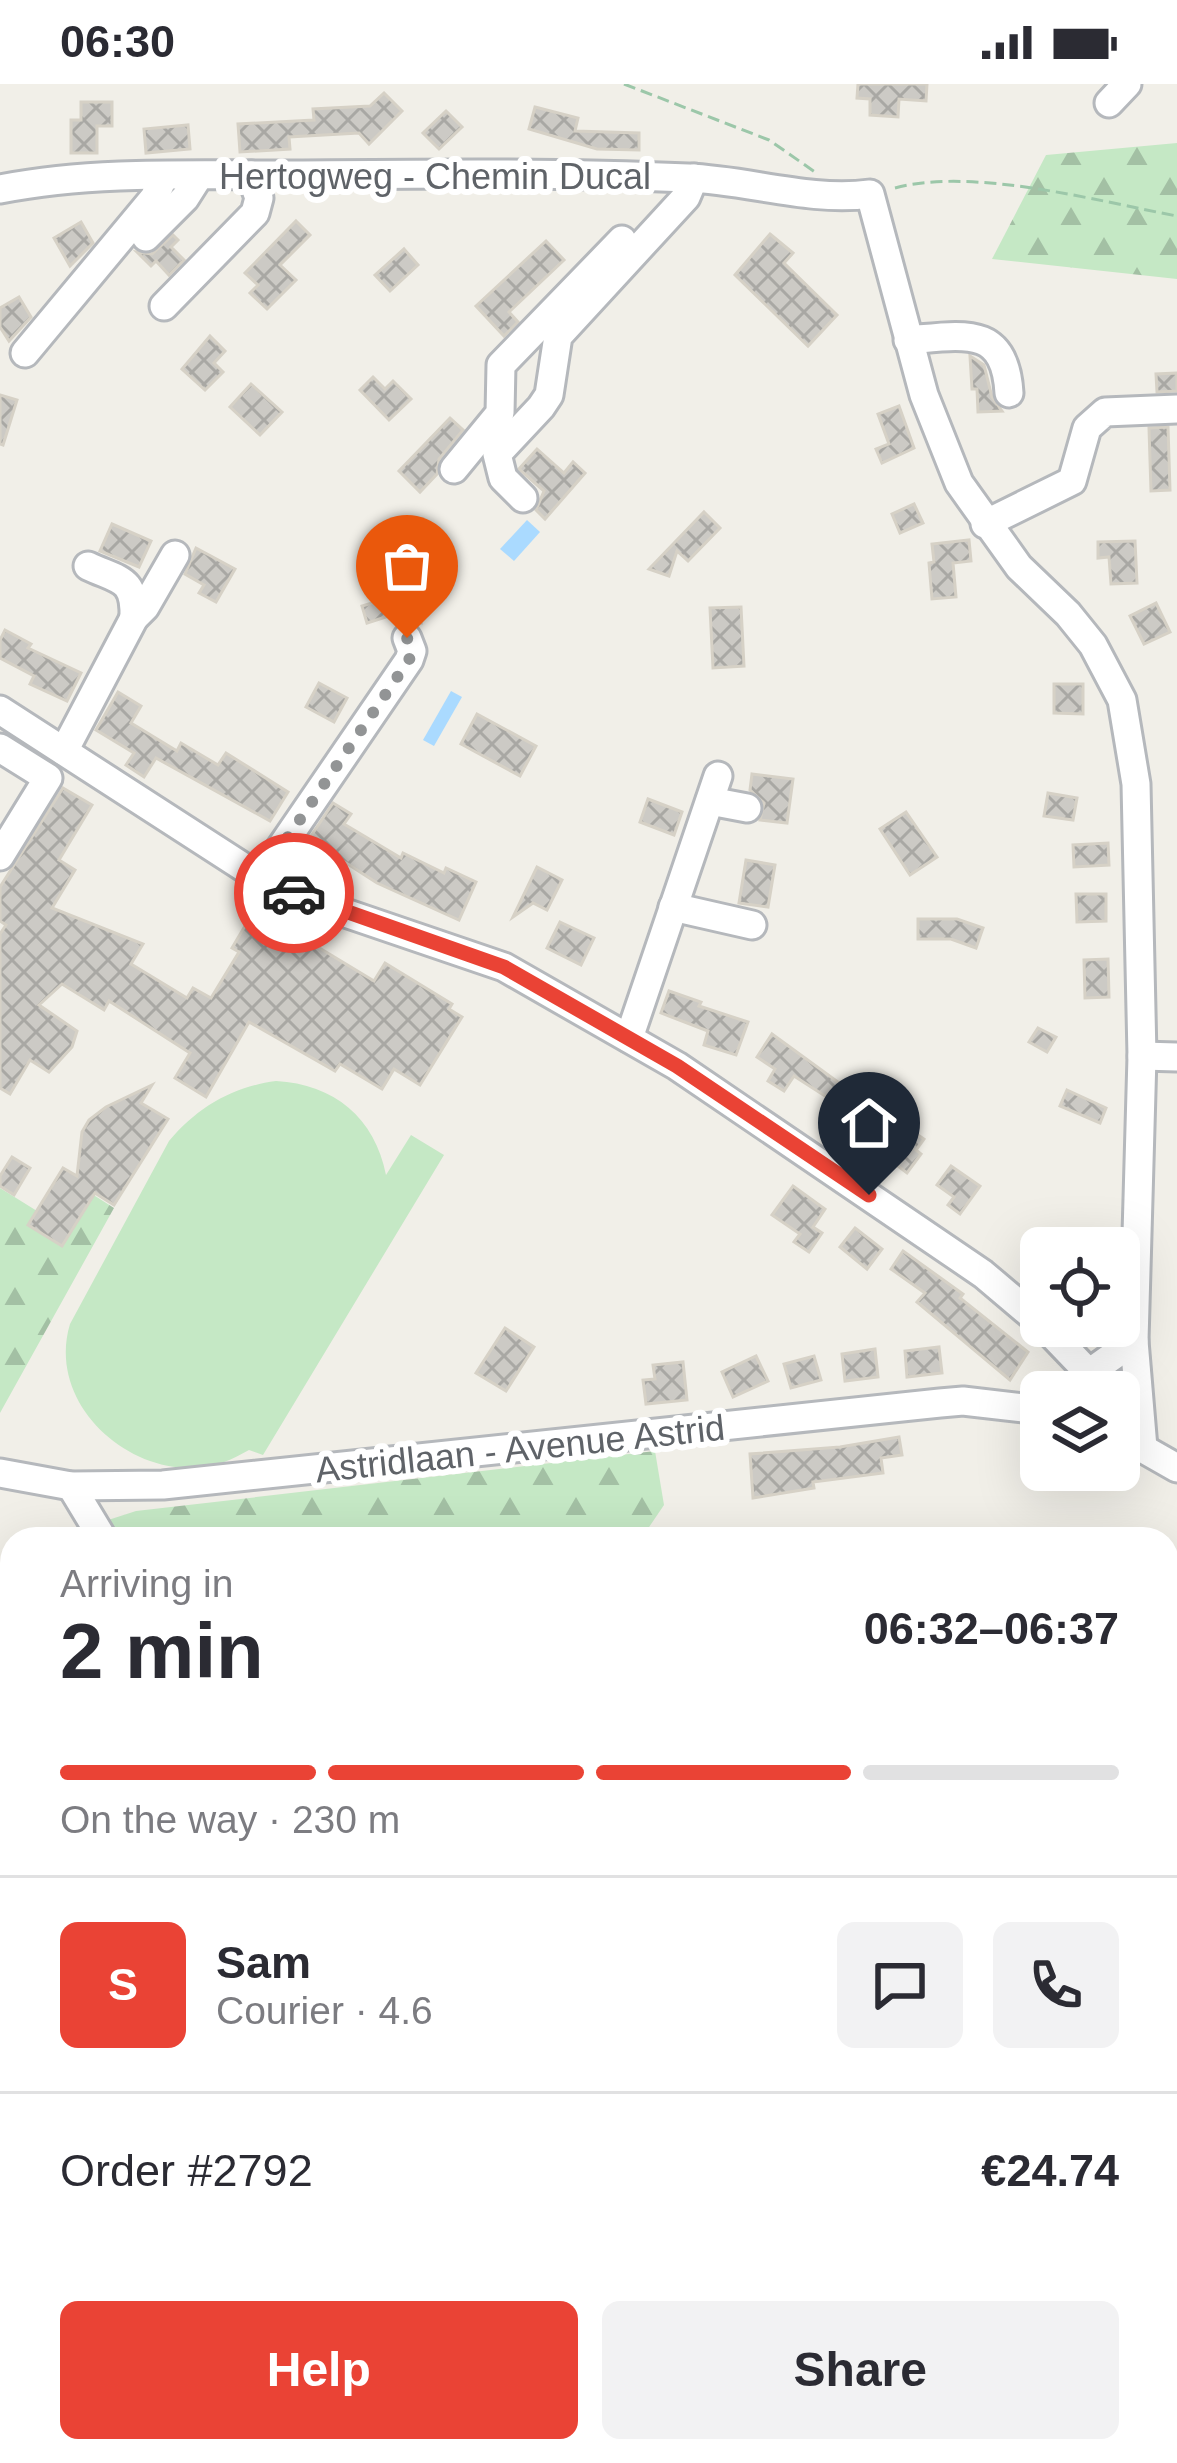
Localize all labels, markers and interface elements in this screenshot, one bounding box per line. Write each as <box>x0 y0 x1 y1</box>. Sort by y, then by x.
text: 06:30 <box>60 16 175 67</box>
street label: Hertogweg - Chemin Ducal <box>219 156 651 197</box>
pin <box>356 515 458 638</box>
icon: bag <box>374 533 440 599</box>
courier <box>234 833 354 953</box>
icon: car <box>261 860 327 926</box>
pin <box>818 1072 920 1195</box>
icon: home <box>836 1090 902 1156</box>
map controls <box>1020 1227 1140 1491</box>
button: locate <box>1020 1227 1140 1347</box>
button: layers <box>1020 1371 1140 1491</box>
street label: Astridlaan - Avenue Astrid <box>313 1407 727 1490</box>
text: Arriving in <box>60 1562 233 1605</box>
text: 06:32–06:37 <box>864 1603 1119 1654</box>
text: 2 min <box>60 1607 264 1695</box>
text: On the way · 230 m <box>60 1798 400 1841</box>
button: chat <box>837 1922 963 2048</box>
button: phone <box>993 1922 1119 2048</box>
text: Sam <box>216 1937 311 1988</box>
text: S <box>108 1959 138 2010</box>
text: Courier · 4.6 <box>216 1989 433 2032</box>
text: Order #2792 <box>60 2145 313 2196</box>
text: €24.74 <box>981 2145 1119 2196</box>
button: Help <box>60 2301 578 2439</box>
button: Share <box>602 2301 1119 2439</box>

